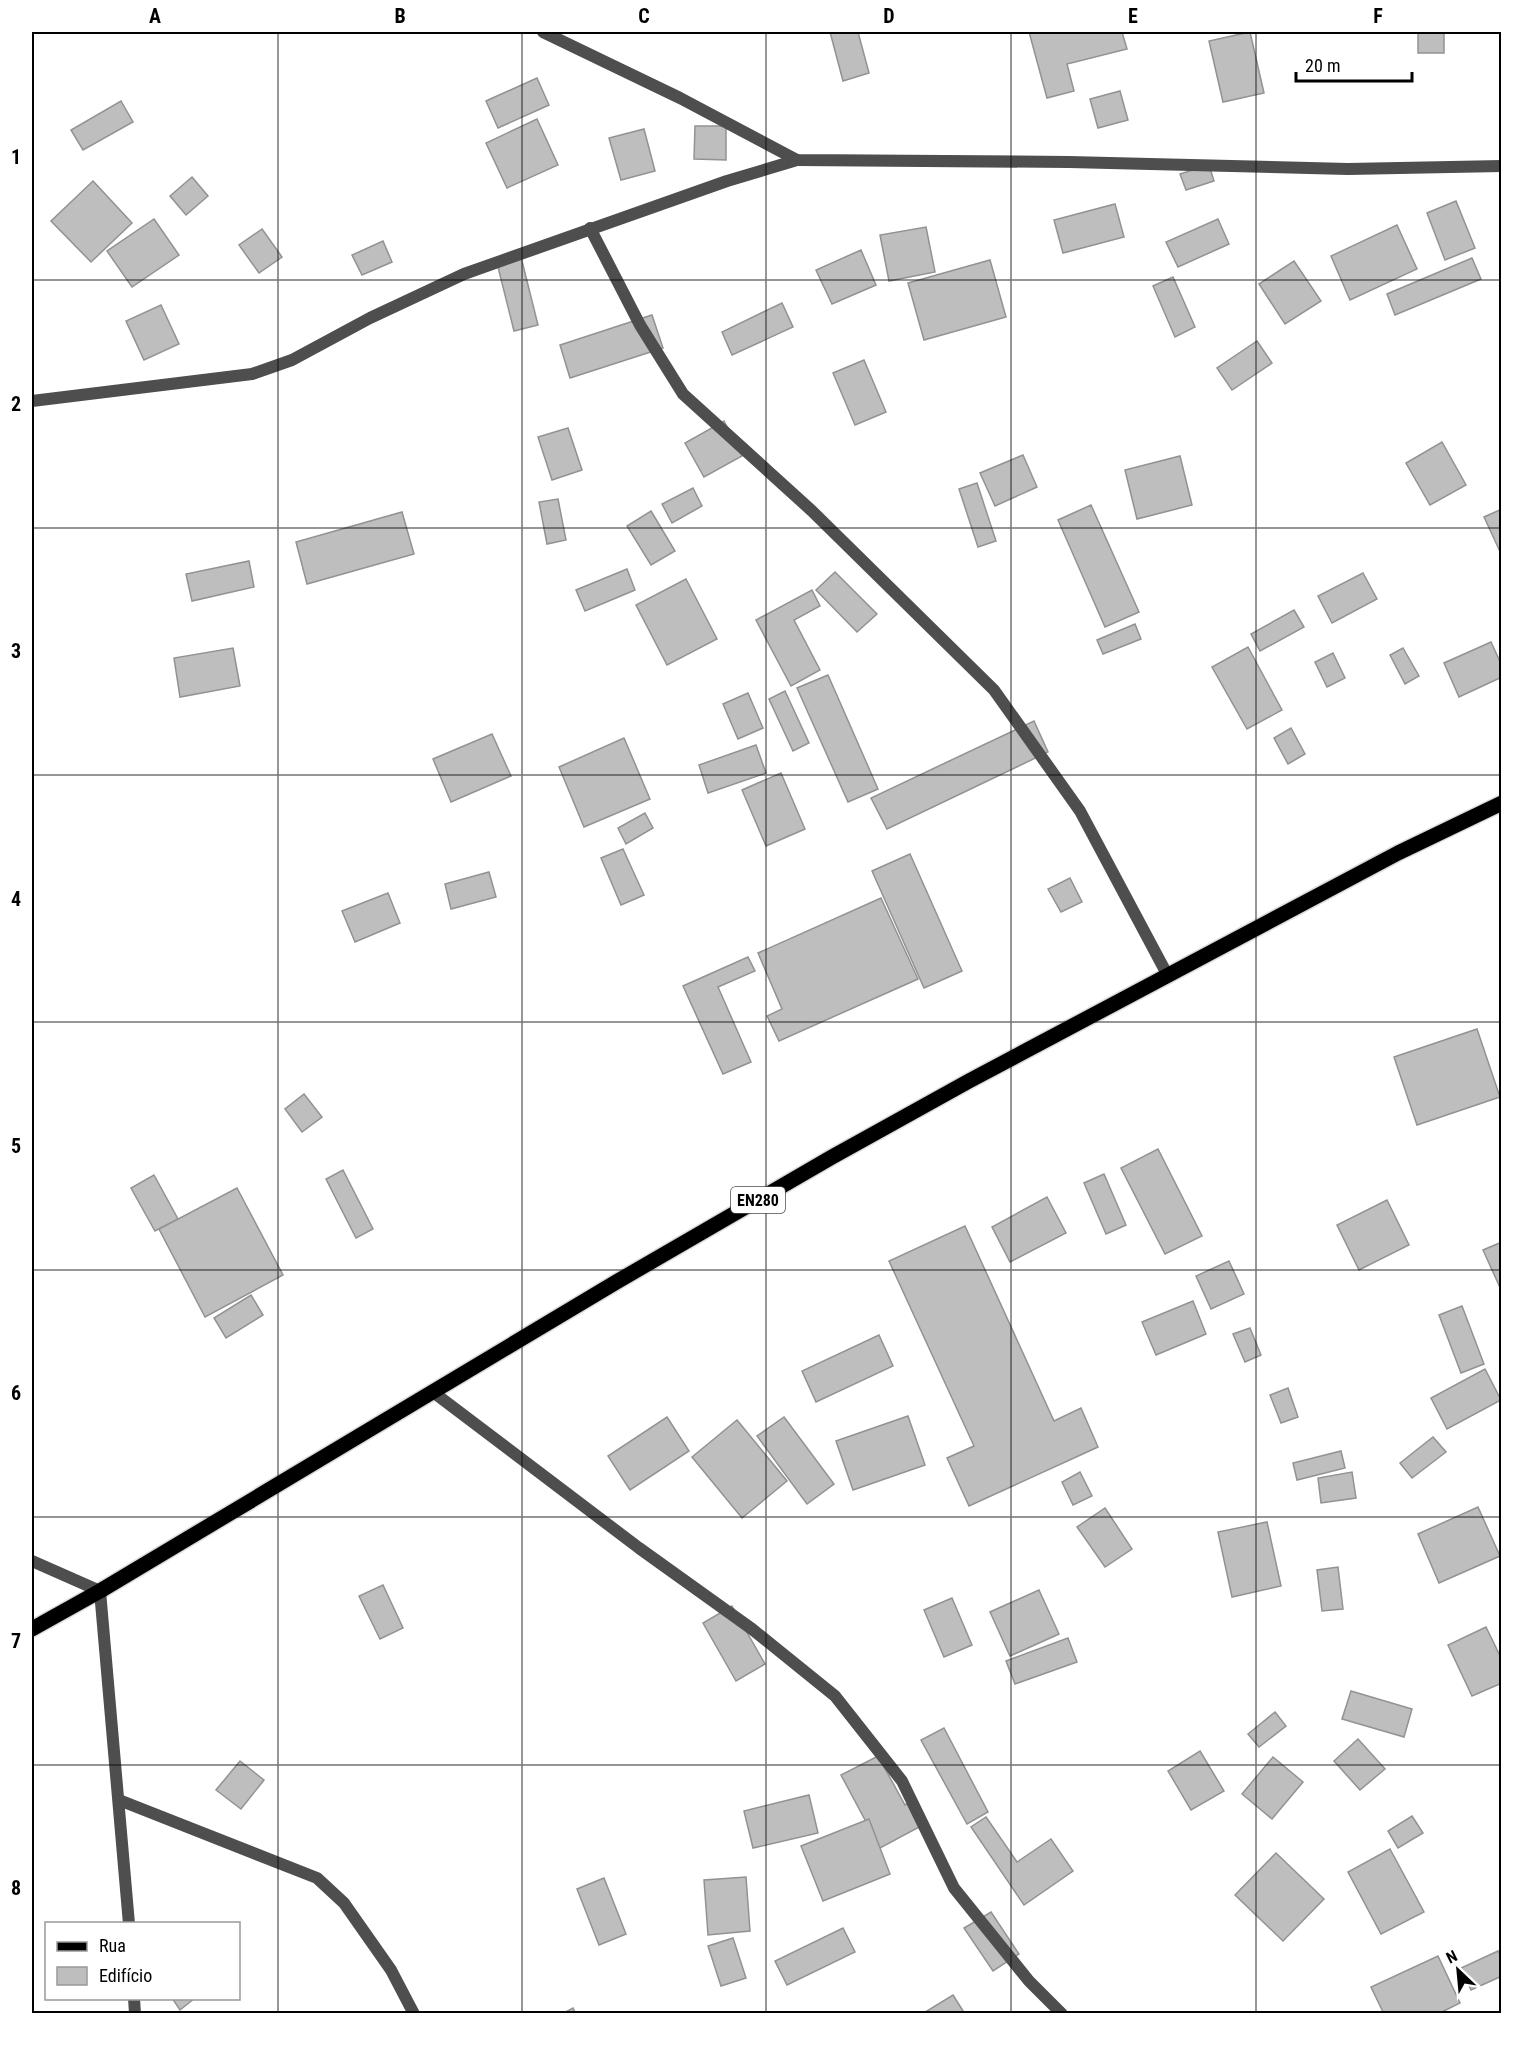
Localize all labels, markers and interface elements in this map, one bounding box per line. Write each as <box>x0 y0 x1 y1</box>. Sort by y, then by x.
text: A <box>149 4 161 28</box>
text: B <box>394 4 406 28</box>
text: C <box>638 4 650 28</box>
text: D <box>883 4 895 28</box>
text: E <box>1128 4 1138 28</box>
text: F <box>1373 4 1383 28</box>
scale bar <box>1296 45 1412 83</box>
text: 20 m <box>1305 55 1340 76</box>
text: 1 <box>11 145 21 169</box>
text: 2 <box>11 392 21 416</box>
text: 3 <box>11 639 21 663</box>
text: 4 <box>11 887 21 911</box>
text: 5 <box>11 1134 21 1158</box>
road number: EN280 <box>731 1187 785 1213</box>
text: 6 <box>11 1381 21 1405</box>
text: 7 <box>11 1629 21 1653</box>
text: 8 <box>11 1876 21 1900</box>
legend <box>45 1922 240 2000</box>
text: Rua <box>99 1935 126 1956</box>
north arrow <box>1428 1940 1488 2000</box>
text: N <box>1443 1946 1460 1968</box>
text: Edifício <box>99 1965 152 1986</box>

